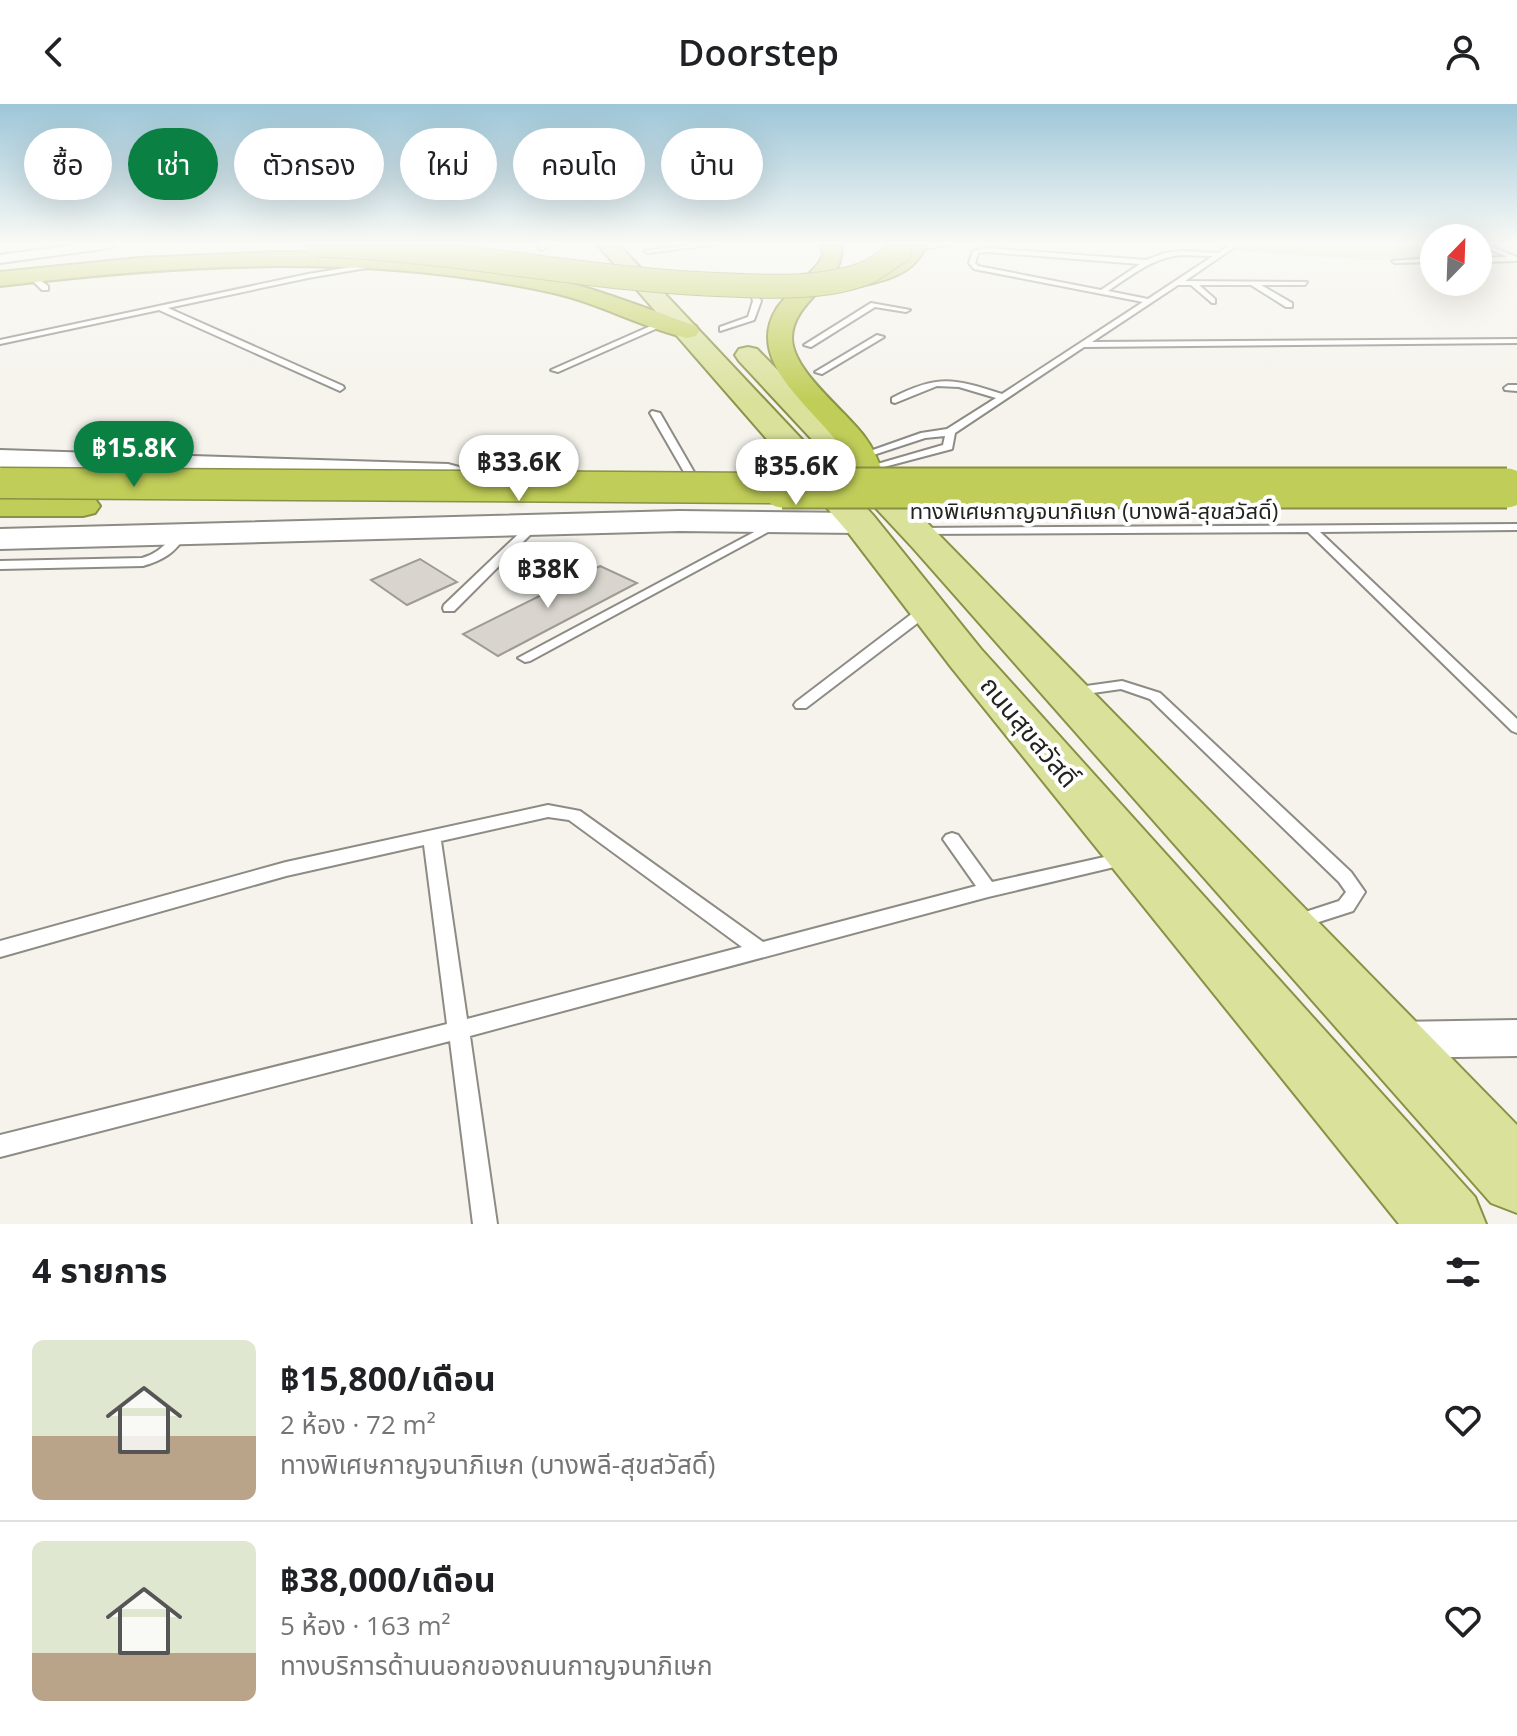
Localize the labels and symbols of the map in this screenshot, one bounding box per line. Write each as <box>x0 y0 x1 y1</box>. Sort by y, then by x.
north arrow <box>1420 224 1492 296</box>
pin: ฿15.8K <box>69 421 199 489</box>
pin: ฿33.6K <box>454 435 584 503</box>
pin: ฿35.6K <box>731 439 861 507</box>
street label: ทางพิเศษกาญจนาภิเษก (บางพลี-สุขสวัสดิ์) <box>910 495 1278 525</box>
pin: ฿38K <box>501 542 595 610</box>
street label: ถนนสุขสวัสดิ์ <box>973 668 1087 795</box>

